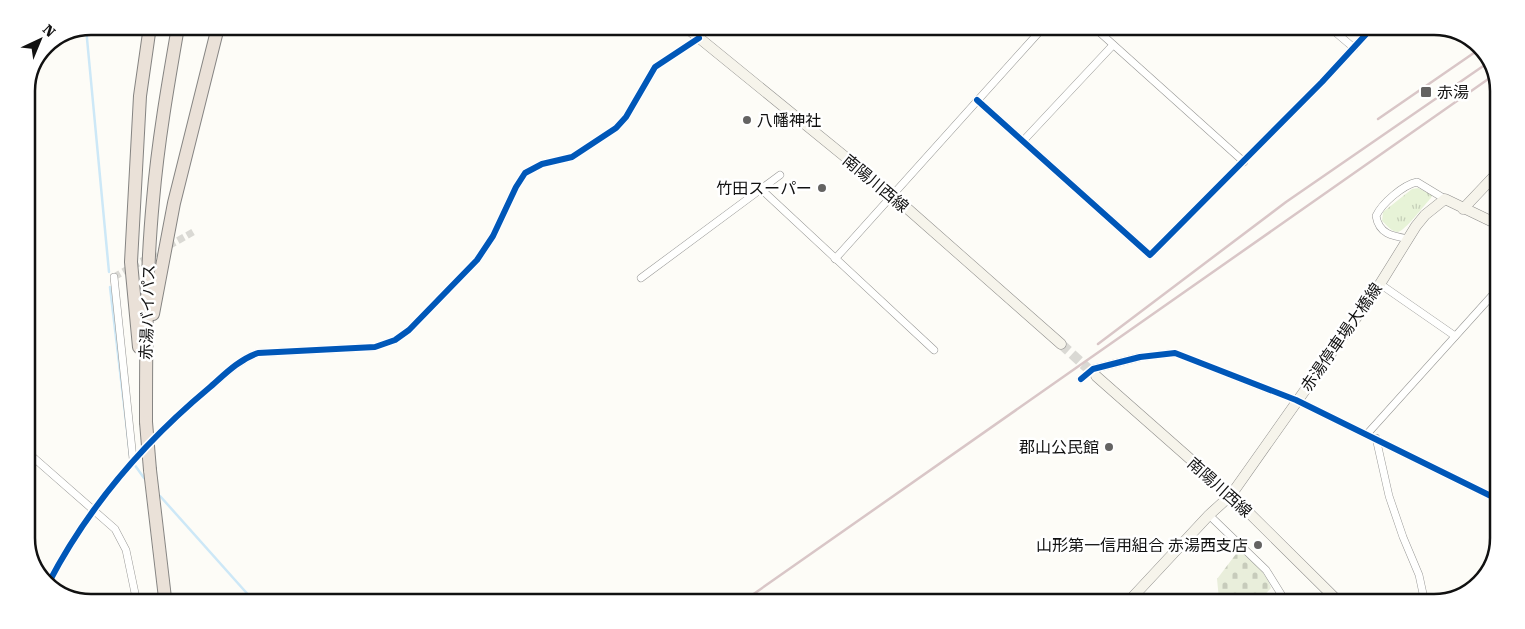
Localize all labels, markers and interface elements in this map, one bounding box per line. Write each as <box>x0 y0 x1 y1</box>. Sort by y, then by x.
north arrow <box>15 15 65 65</box>
text: N <box>40 21 59 40</box>
place label: 赤湯 <box>1437 83 1469 102</box>
marker: 赤湯 <box>1419 85 1433 99</box>
place label: 八幡神社 <box>757 111 821 130</box>
marker: 八幡神社 <box>741 114 753 126</box>
street label: 南陽川西線 <box>839 150 912 216</box>
place label: 竹田スーパー <box>716 179 812 198</box>
marker: 竹田スーパー <box>816 182 828 194</box>
street label: 赤湯バイパス <box>136 264 159 360</box>
street label: 赤湯停車場大橋線 <box>1297 279 1386 395</box>
place label: 郡山公民館 <box>1019 438 1099 457</box>
marker: 郡山公民館 <box>1103 441 1115 453</box>
street label: 南陽川西線 <box>1184 454 1256 521</box>
place label: 山形第一信用組合 赤湯西支店 <box>1036 536 1248 555</box>
marker: 山形第一信用組合 赤湯西支店 <box>1252 539 1264 551</box>

